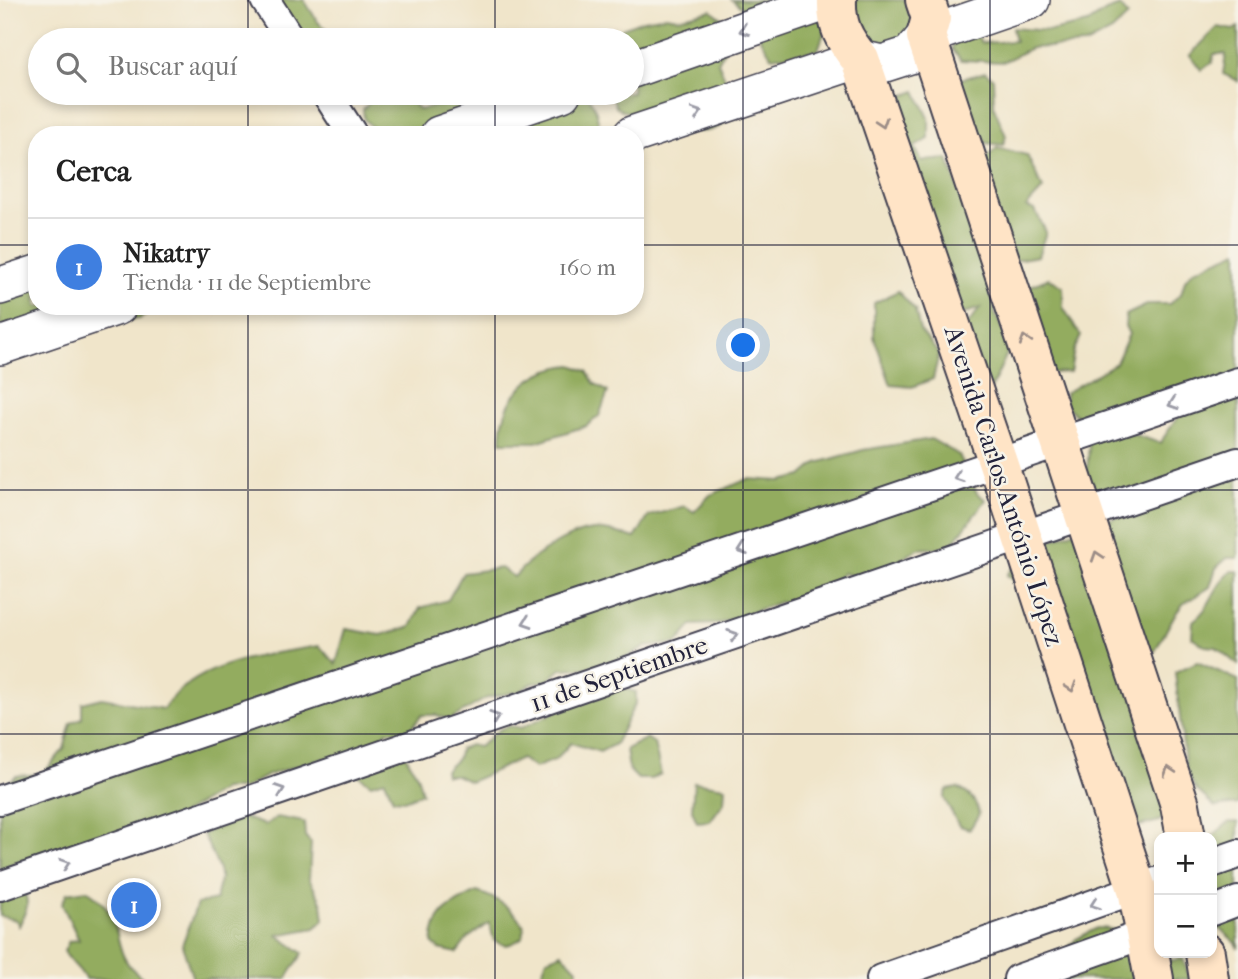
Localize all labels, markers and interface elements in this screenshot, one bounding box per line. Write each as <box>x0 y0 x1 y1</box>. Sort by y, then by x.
one-way arrow <box>738 22 750 36</box>
search box <box>28 28 644 105</box>
icon: search <box>52 48 90 86</box>
text: Buscar aquí <box>108 51 237 82</box>
one-way arrow <box>690 107 702 121</box>
one-way arrow <box>874 117 888 129</box>
text: Cerca <box>56 154 131 189</box>
text: Nikatry <box>123 238 210 269</box>
text: 1 <box>75 254 83 281</box>
text: 160 m <box>559 254 616 281</box>
text: Tienda · 11 de Septiembre <box>123 269 371 296</box>
street label: Avenida Carlos António López <box>937 321 1070 650</box>
your location <box>726 328 760 362</box>
one-way arrow <box>1019 334 1034 346</box>
one-way arrow <box>1168 396 1180 410</box>
one-way arrow <box>952 469 965 483</box>
one-way arrow <box>737 541 749 556</box>
one-way arrow <box>1091 550 1105 562</box>
one-way arrow <box>521 614 533 628</box>
street label: 11 de Septiembre <box>526 629 712 719</box>
one-way arrow <box>727 629 739 643</box>
one-way arrow <box>1063 681 1077 693</box>
one-way arrow <box>488 711 501 725</box>
one-way arrow <box>1163 766 1177 778</box>
one-way arrow <box>273 784 285 798</box>
map controls <box>1154 832 1217 958</box>
button: + <box>1154 832 1217 895</box>
one-way arrow <box>58 858 70 872</box>
pin: 1 <box>111 879 157 931</box>
button: − <box>1154 895 1217 958</box>
one-way arrow <box>1089 896 1101 910</box>

